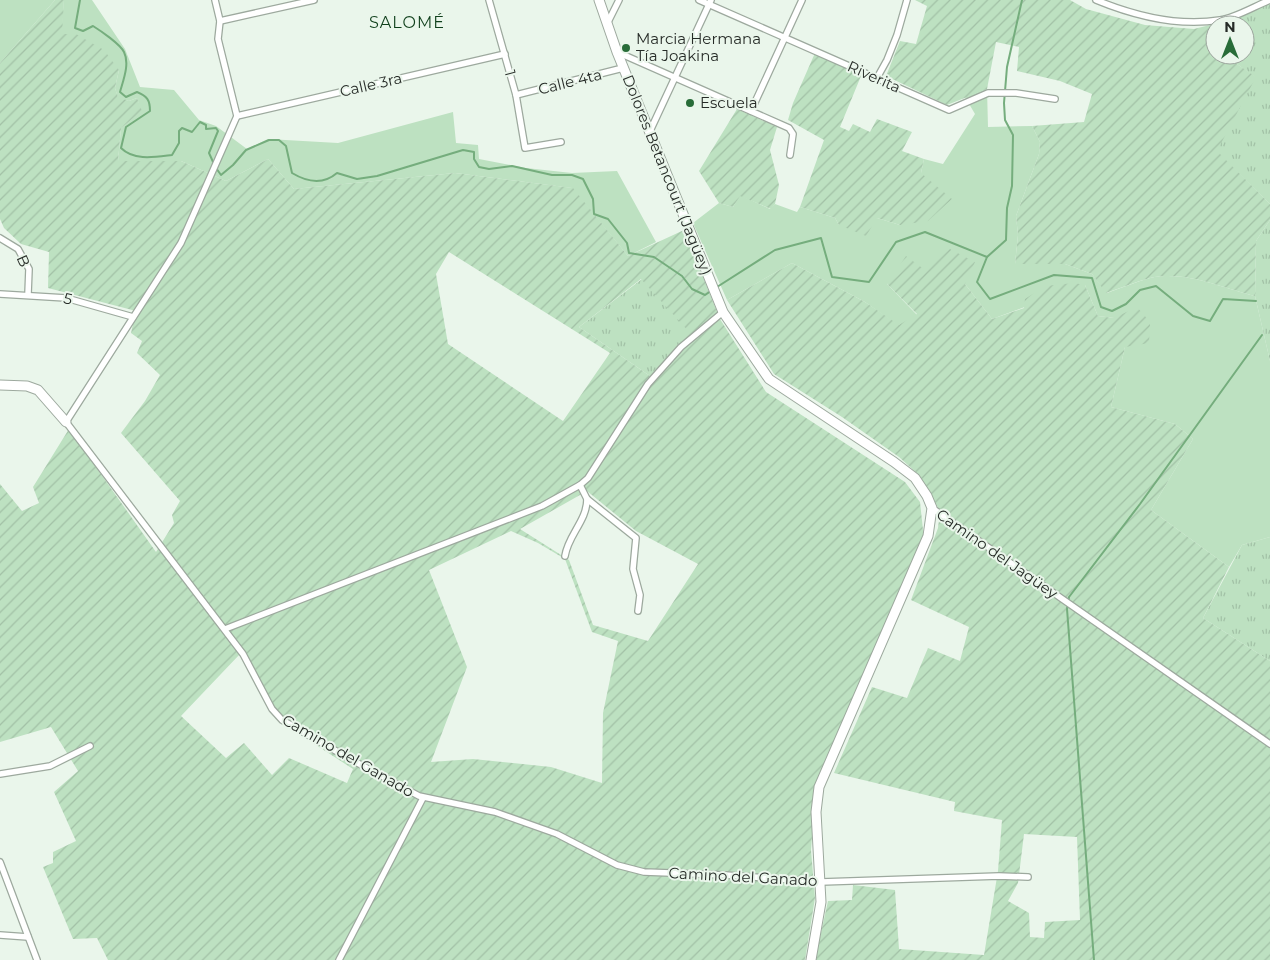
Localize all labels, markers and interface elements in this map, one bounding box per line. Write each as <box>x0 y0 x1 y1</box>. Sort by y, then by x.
district label: SALOMÉ <box>369 13 445 32</box>
north arrow <box>1205 15 1255 65</box>
text: N <box>1224 18 1236 36</box>
place label: Marcia Hermana Tía Joakina <box>636 29 761 65</box>
marker: Marcia Hermana Tía Joakina <box>620 42 632 54</box>
street label: Riverita <box>845 56 904 97</box>
street label: Calle 4ta <box>536 64 604 99</box>
street label: Calle 3ra <box>338 68 404 101</box>
street label: 1 <box>501 68 520 78</box>
street label: Dolores Betancourt (Jagüey) <box>619 72 716 278</box>
place label: Escuela <box>700 93 758 112</box>
marker: Escuela <box>684 97 696 109</box>
street label: B <box>12 252 34 270</box>
street label: 5 <box>62 288 74 309</box>
street label: Camino del Jagüey <box>933 505 1062 603</box>
street label: Camino del Ganado <box>279 710 418 801</box>
street label: Camino del Ganado <box>668 863 818 890</box>

